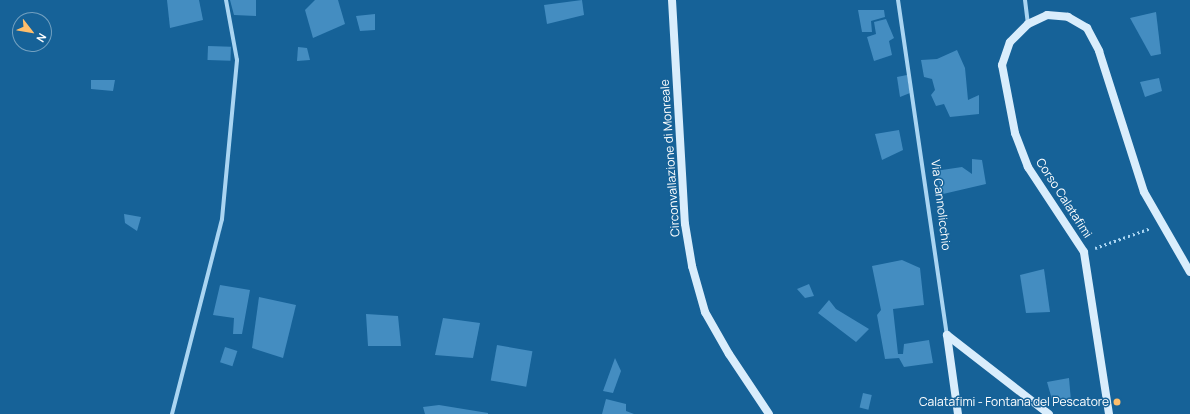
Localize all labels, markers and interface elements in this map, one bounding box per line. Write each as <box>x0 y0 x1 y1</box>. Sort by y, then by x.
north arrow <box>12 12 52 52</box>
text: N <box>33 31 50 45</box>
street label: Circonvallazione di Monreale <box>657 79 683 237</box>
street label: Corso Calatafimi <box>1033 156 1095 240</box>
street label: Via Cannolicchio <box>928 159 954 251</box>
place label: Calatafimi - Fontana del Pescatore <box>919 395 1109 409</box>
marker: Calatafimi - Fontana del Pescatore <box>1112 397 1122 407</box>

